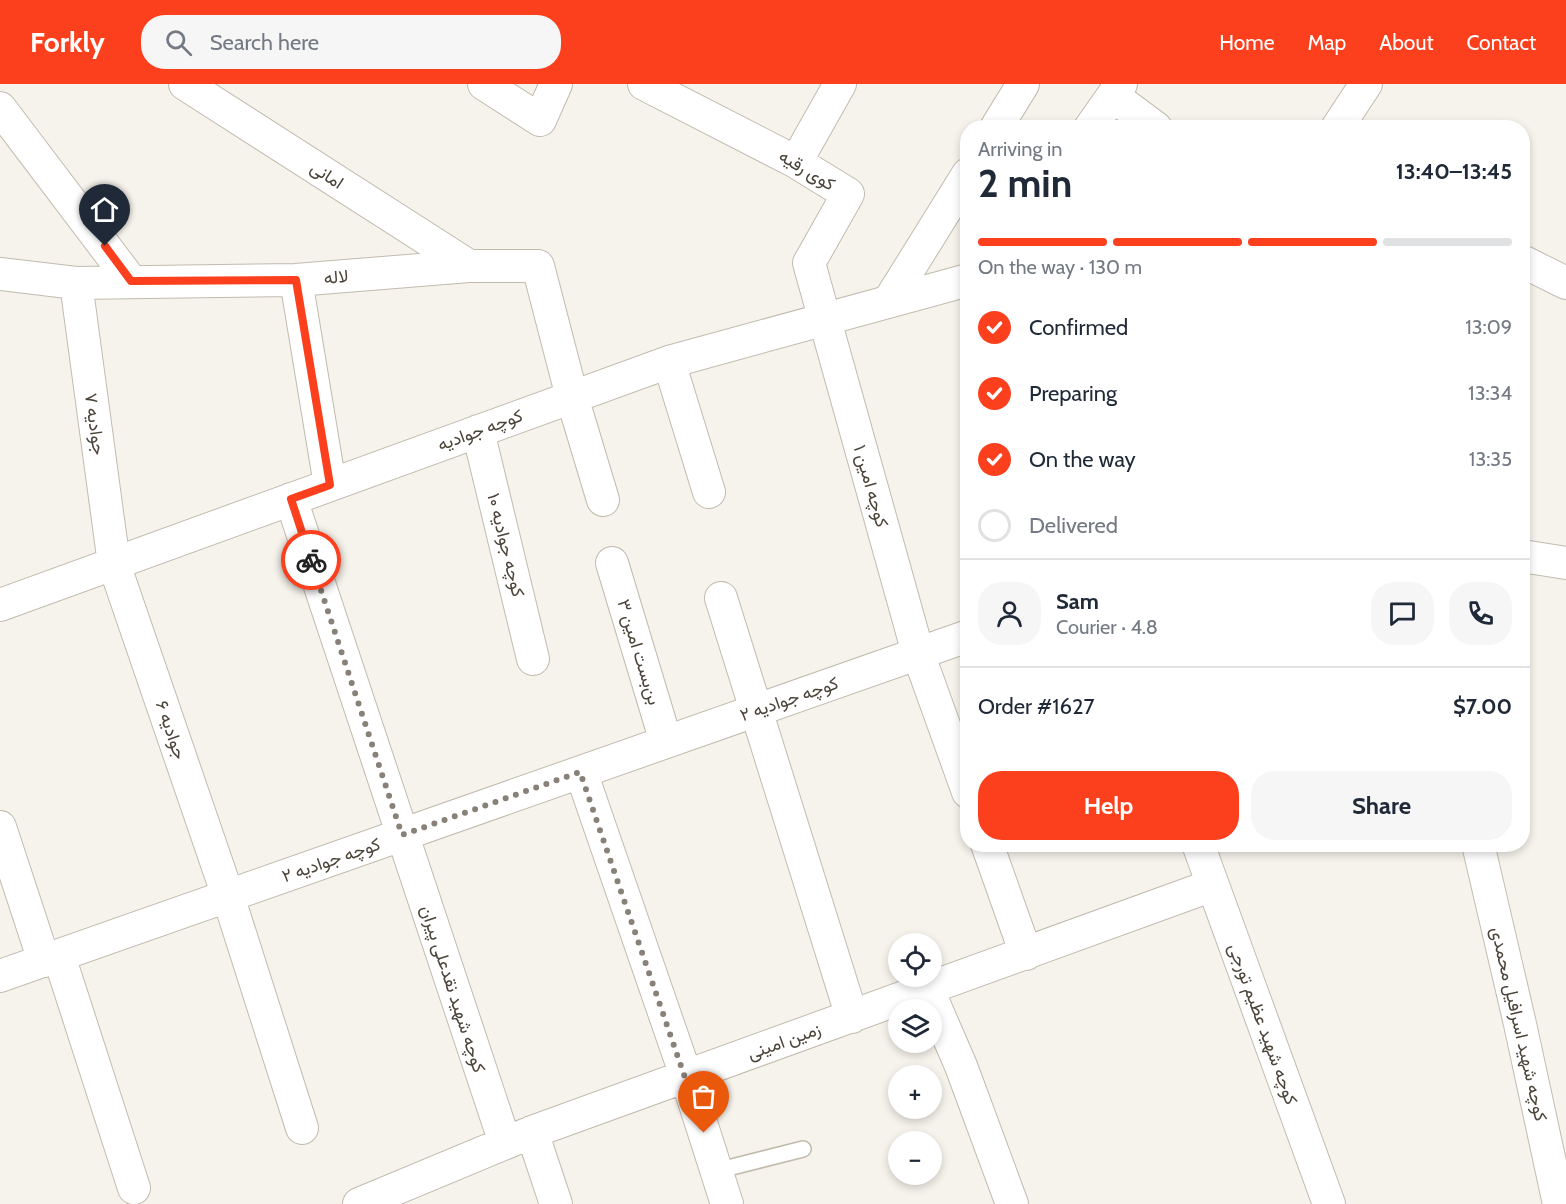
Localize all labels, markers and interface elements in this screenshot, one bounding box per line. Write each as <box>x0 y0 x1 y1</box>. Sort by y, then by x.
search box <box>141 15 561 69</box>
text: Forkly <box>30 25 105 59</box>
icon: search <box>162 26 195 59</box>
text: Search here <box>210 29 319 56</box>
text: Home <box>1219 30 1275 55</box>
text: Map <box>1308 30 1346 55</box>
text: About <box>1379 30 1433 55</box>
text: Contact <box>1466 30 1536 55</box>
text: Arriving in <box>978 137 1062 161</box>
street label: کوی رقیه <box>775 145 839 195</box>
street label: امانی <box>306 156 348 194</box>
text: 13:40–13:45 <box>1396 158 1512 185</box>
text: 2 min <box>978 159 1072 207</box>
pin <box>79 184 130 246</box>
icon: home <box>88 193 121 226</box>
text: On the way · 130 m <box>978 255 1142 279</box>
street label: لاله <box>323 265 349 289</box>
icon: check <box>978 311 1011 344</box>
text: Confirmed <box>1029 314 1128 341</box>
text: 13:09 <box>1465 315 1512 339</box>
icon: check <box>978 377 1011 410</box>
text: Preparing <box>1029 380 1117 407</box>
text: 13:34 <box>1468 381 1512 405</box>
street label: جوادیه ۷ <box>80 392 110 456</box>
street label: کوچه جوادیه <box>434 404 526 457</box>
street label: کوچه امین ۱ <box>848 442 893 530</box>
icon: check <box>978 443 1011 476</box>
text: On the way <box>1029 446 1136 473</box>
text: 13:35 <box>1469 447 1512 471</box>
street label: کوچه جوادیه ۱۰ <box>482 491 530 599</box>
text: Delivered <box>1029 512 1118 539</box>
courier <box>281 530 341 590</box>
icon: bike <box>295 544 328 577</box>
button: person <box>978 582 1041 645</box>
button: chat <box>1371 582 1434 645</box>
button: phone <box>1449 582 1512 645</box>
text: Sam <box>1056 588 1099 615</box>
street label: بن‌بست امین ۳ <box>612 596 666 708</box>
text: Courier · 4.8 <box>1056 615 1158 639</box>
street label: کوچه جوادیه ۲ <box>737 672 841 727</box>
text: Order #1627 <box>978 693 1095 720</box>
text: $7.00 <box>1453 693 1512 720</box>
street label: جوادیه ۶ <box>151 698 191 762</box>
button: Help <box>978 771 1239 840</box>
button: Share <box>1251 771 1512 840</box>
street label: کوچه جوادیه ۲ <box>279 833 383 888</box>
street label: کوچه شهید نقدعلی پیران <box>415 903 490 1076</box>
street label: کوچه شهید اسرافیل محمدی <box>1485 925 1552 1124</box>
map controls <box>888 933 942 1185</box>
button: locate <box>888 933 942 987</box>
street label: کوچه شهید عظیم تورجی <box>1223 940 1302 1108</box>
button: layers <box>888 999 942 1053</box>
street label: زمین امینی <box>744 1018 824 1064</box>
button: + <box>888 1065 942 1119</box>
pin <box>678 1071 729 1133</box>
icon: bag <box>687 1080 720 1113</box>
button: − <box>888 1131 942 1185</box>

